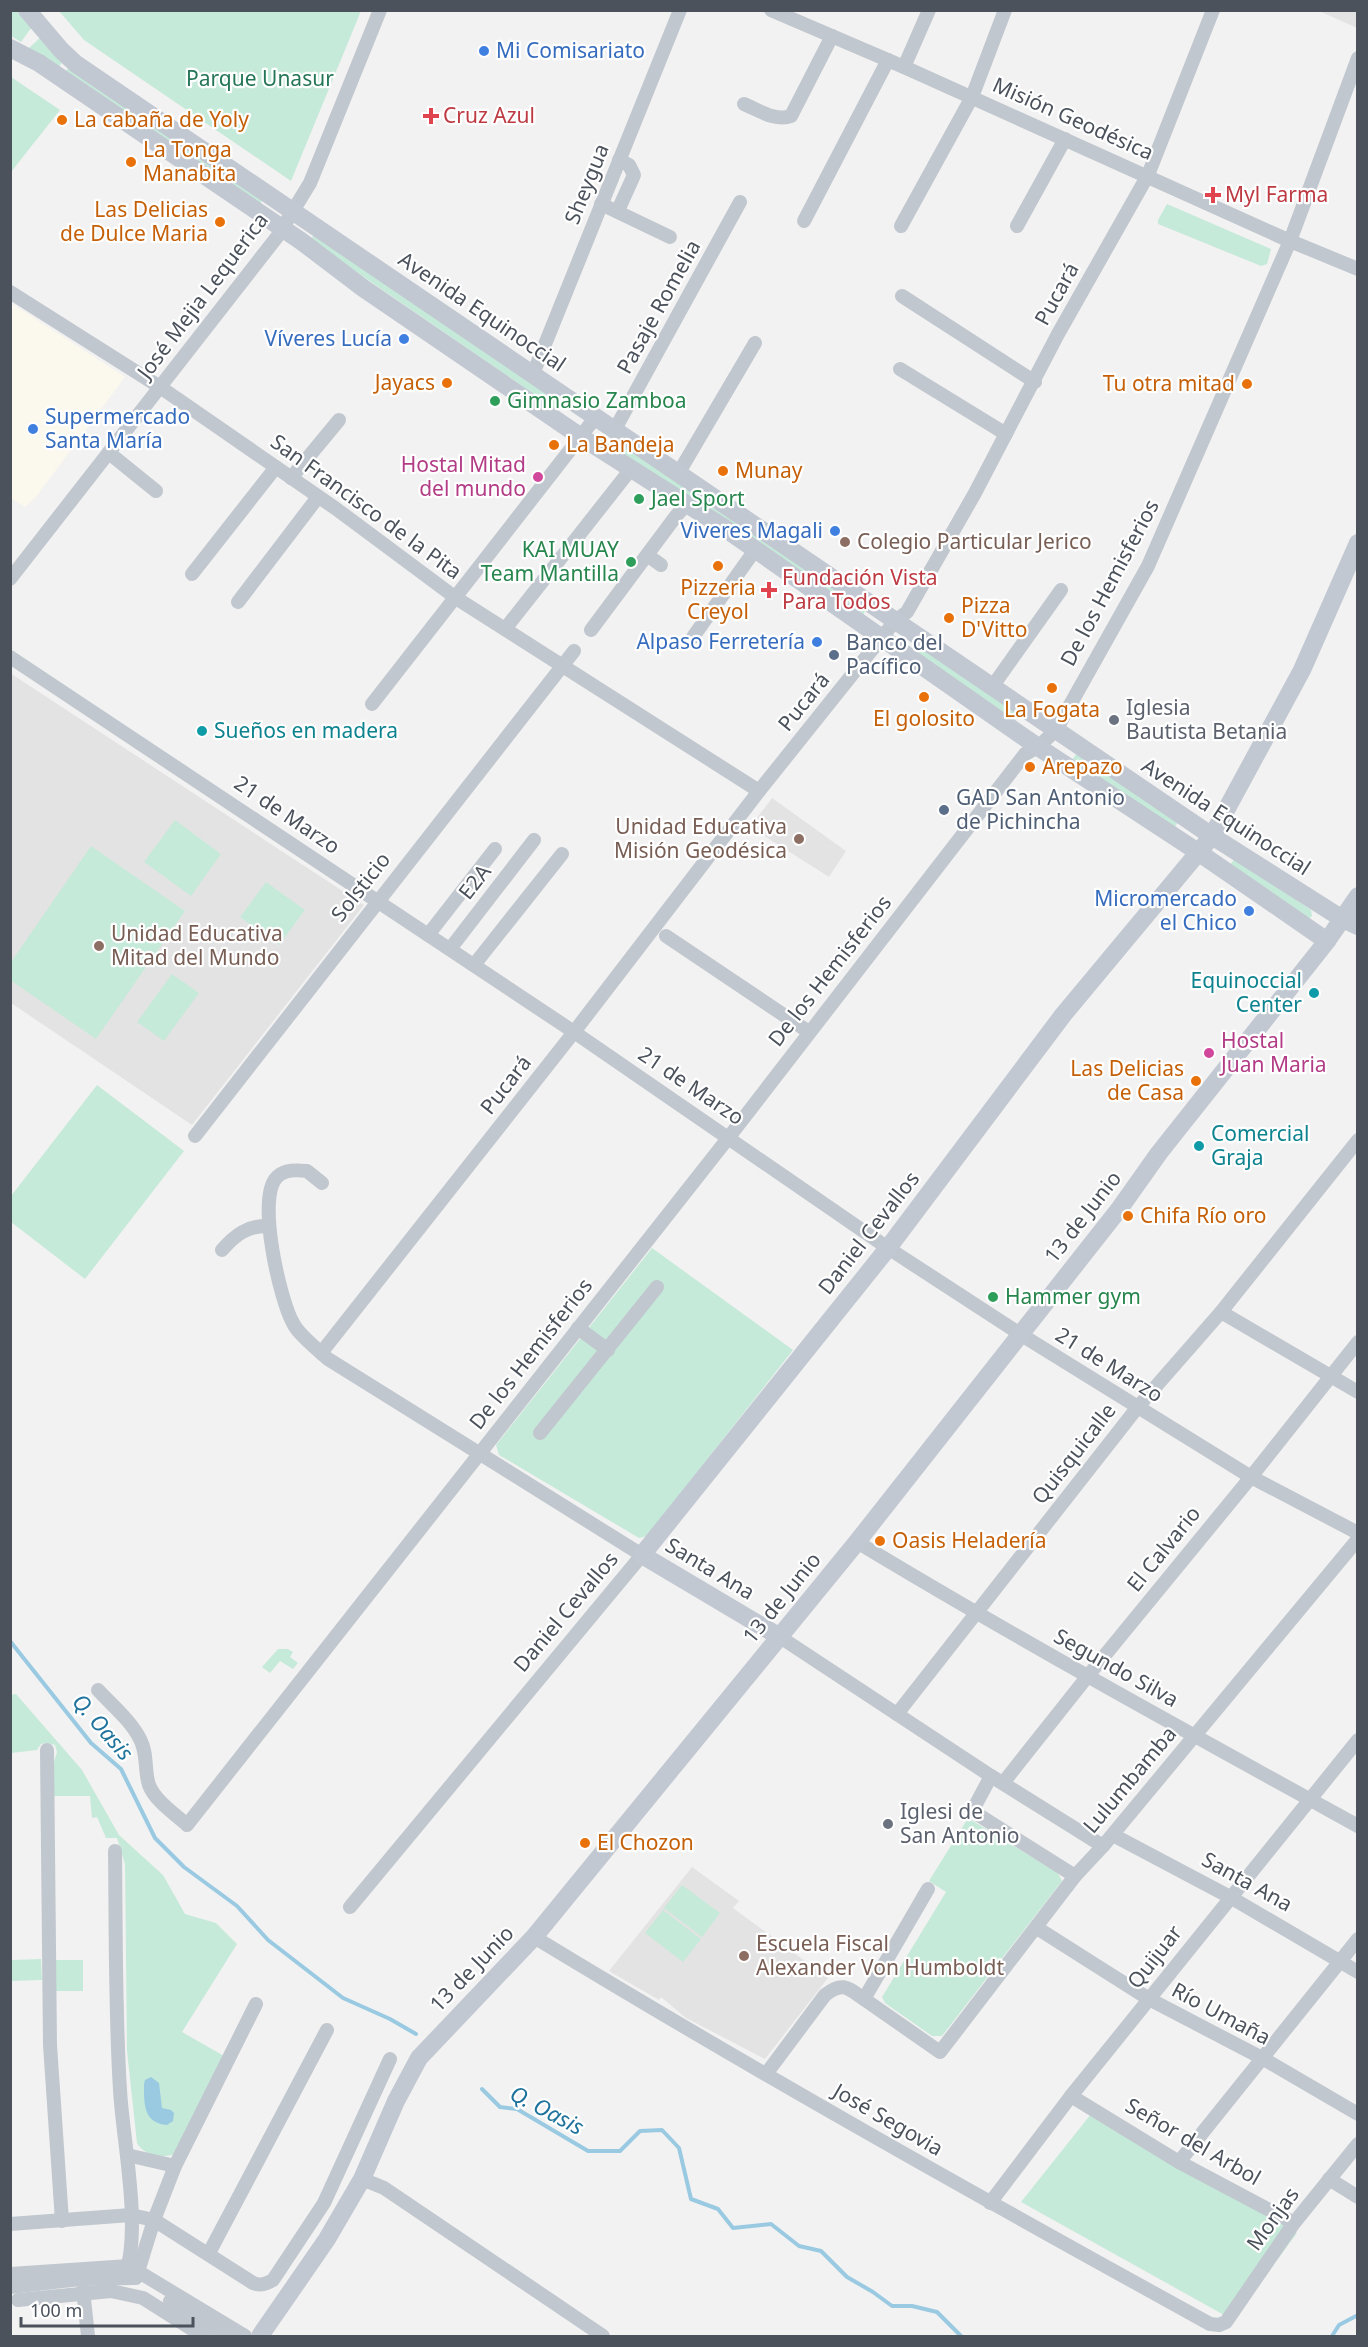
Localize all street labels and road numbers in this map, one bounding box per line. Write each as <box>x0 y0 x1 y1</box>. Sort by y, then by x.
street label: Misión Geodésica <box>989 70 1158 166</box>
street label: Sheygua <box>557 139 615 228</box>
street label: José Mejia Lequerica <box>129 207 274 386</box>
street label: Pasaje Romelia <box>610 235 706 378</box>
street label: Avenida Equinoccial <box>394 245 572 378</box>
street label: Pucará <box>1027 257 1085 330</box>
street label: San Francisco de la Pita <box>265 427 468 585</box>
street label: De los Hemisferios <box>1053 494 1165 671</box>
street label: Pucará <box>771 666 835 736</box>
street label: Avenida Equinoccial <box>1137 751 1316 881</box>
street label: 21 de Marzo <box>229 769 346 860</box>
street label: Solsticio <box>324 846 396 927</box>
street label: E2A <box>452 858 497 905</box>
street label: De los Hemisferios <box>761 889 897 1052</box>
street label: 21 de Marzo <box>633 1040 750 1131</box>
street label: Pucará <box>473 1049 537 1120</box>
street label: Daniel Cevallos <box>811 1165 925 1300</box>
street label: 13 de Junio <box>1037 1165 1127 1268</box>
street label: De los Hemisferios <box>462 1272 598 1435</box>
street label: 21 de Marzo <box>1050 1320 1169 1408</box>
street label: Quisquicalle <box>1025 1397 1121 1510</box>
street label: El Calvario <box>1120 1500 1206 1597</box>
street label: Santa Ana <box>661 1531 760 1606</box>
street label: Daniel Cevallos <box>507 1545 624 1677</box>
street label: 13 de Junio <box>736 1546 827 1649</box>
street label: Segundo Silva <box>1049 1621 1184 1713</box>
street label: Lulumbamba <box>1076 1720 1182 1839</box>
street label: Santa Ana <box>1197 1845 1298 1917</box>
street label: Quijuar <box>1121 1918 1188 1994</box>
street label: 13 de Junio <box>423 1919 519 2017</box>
street label: Río Umaña <box>1167 1975 1276 2051</box>
street label: José Segovia <box>827 2075 948 2162</box>
street label: Señor del Arbol <box>1121 2091 1266 2191</box>
street label: Monjas <box>1240 2181 1305 2256</box>

